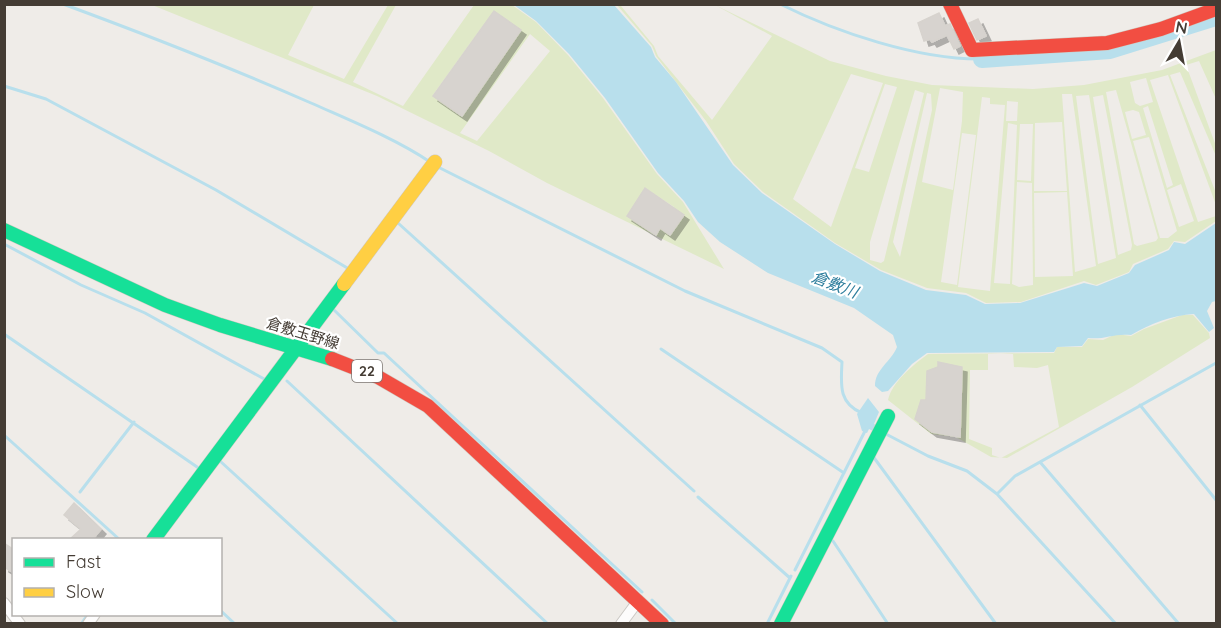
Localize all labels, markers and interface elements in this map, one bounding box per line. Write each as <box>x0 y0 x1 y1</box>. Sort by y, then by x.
north arrow <box>1149 12 1209 72</box>
text: N <box>1174 16 1189 38</box>
water label: 倉敷川 <box>809 266 863 303</box>
street label: 倉敷玉野線 <box>264 313 342 353</box>
road number: 22 <box>352 360 382 382</box>
legend <box>12 538 222 616</box>
text: Fast <box>66 550 101 573</box>
text: Slow <box>66 580 104 603</box>

